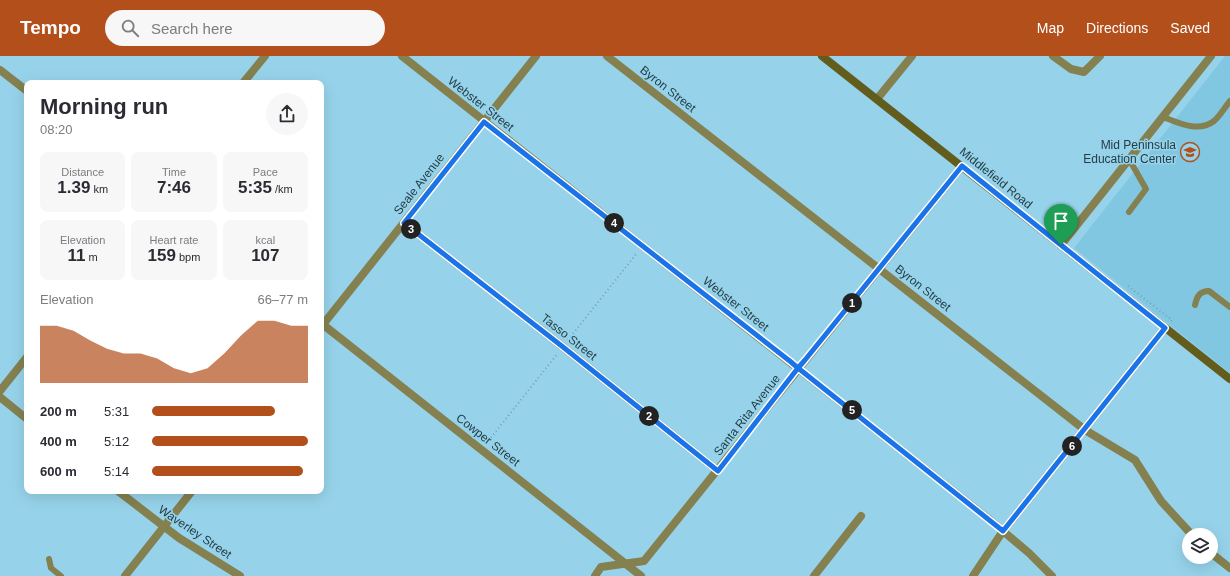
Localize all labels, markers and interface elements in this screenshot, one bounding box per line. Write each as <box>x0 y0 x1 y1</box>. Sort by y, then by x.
search box <box>105 10 385 46</box>
text: Tempo <box>20 17 81 38</box>
icon: search <box>119 17 141 39</box>
text: Search here <box>151 20 233 37</box>
text: Map <box>1037 20 1064 36</box>
text: Directions <box>1086 20 1148 36</box>
text: Saved <box>1170 20 1210 36</box>
street label: Byron Street <box>637 63 699 115</box>
street label: Webster Street <box>445 74 517 134</box>
button: share <box>266 93 308 135</box>
text: Morning run <box>40 94 168 119</box>
text: 08:20 <box>40 122 73 137</box>
place label: Mid Peninsula Education Center <box>1083 138 1176 166</box>
school or university icon: Mid Peninsula Education Center <box>1179 141 1201 163</box>
street label: Middlefield Road <box>957 144 1035 212</box>
street label: Seale Avenue <box>391 150 447 217</box>
text: Distance <box>61 166 104 178</box>
text: Time <box>162 166 186 178</box>
text: Pace <box>253 166 278 178</box>
text: 1.39 <box>57 178 90 197</box>
text: 7:46 <box>157 178 191 197</box>
text: 5:35 <box>238 178 272 197</box>
text: km <box>90 183 108 195</box>
text: /km <box>272 183 293 195</box>
pin <box>1044 204 1078 245</box>
icon: arrive <box>1050 210 1072 232</box>
pin: 4 <box>604 213 624 233</box>
text: 4 <box>611 217 617 229</box>
pin: 3 <box>401 219 421 239</box>
text: 3 <box>408 223 414 235</box>
text: Elevation <box>60 234 105 246</box>
text: Heart rate <box>150 234 198 246</box>
text: kcal <box>256 234 275 246</box>
text: 11 <box>68 246 86 265</box>
text: 159 <box>148 246 176 265</box>
text: 107 <box>251 246 280 265</box>
text: m <box>86 251 98 263</box>
text: bpm <box>176 251 200 263</box>
street label: Byron Street <box>892 262 954 314</box>
street label: Webster Street <box>700 274 772 334</box>
text: Elevation <box>40 292 93 307</box>
text: 66–77 m <box>257 292 308 307</box>
pin: 1 <box>842 293 862 313</box>
text: 1 <box>849 297 855 309</box>
street label: Tasso Street <box>538 311 600 363</box>
street label: Santa Rita Avenue <box>711 371 783 458</box>
pin: 5 <box>842 400 862 420</box>
text: 200 m <box>40 404 77 419</box>
text: 5:31 <box>104 404 129 419</box>
text: 5 <box>849 404 855 416</box>
pin: 2 <box>639 406 659 426</box>
text: 2 <box>646 410 652 422</box>
street label: Cowper Street <box>453 411 523 470</box>
text: 400 m <box>40 434 77 449</box>
text: 5:12 <box>104 434 129 449</box>
pin: 6 <box>1062 436 1082 456</box>
text: 6 <box>1069 440 1075 452</box>
text: 600 m <box>40 464 77 479</box>
text: 5:14 <box>104 464 129 479</box>
street label: Waverley Street <box>156 502 235 562</box>
map controls <box>1182 528 1218 564</box>
button: layers <box>1182 528 1218 564</box>

